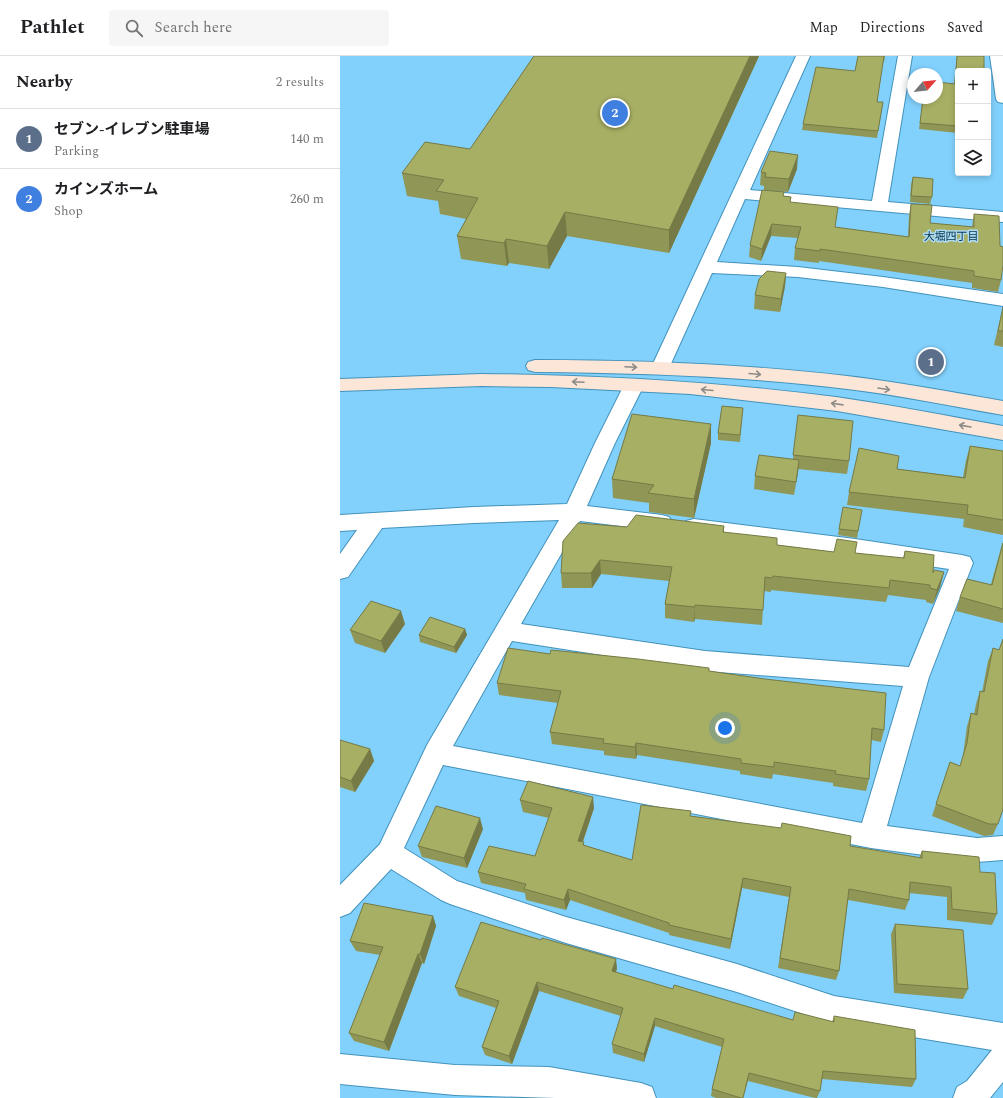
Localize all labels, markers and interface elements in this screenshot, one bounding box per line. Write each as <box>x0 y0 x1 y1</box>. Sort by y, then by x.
search box <box>109 10 389 46</box>
text: Pathlet <box>20 13 85 42</box>
text: Search here <box>155 16 232 39</box>
icon: search <box>123 17 145 39</box>
text: Map <box>810 17 838 38</box>
text: Directions <box>860 17 925 38</box>
text: Saved <box>947 17 983 38</box>
north arrow <box>907 68 943 104</box>
map controls <box>955 68 991 176</box>
button: + <box>955 68 991 104</box>
text: Nearby <box>16 69 72 95</box>
text: 2 results <box>276 72 324 92</box>
pin: 2 <box>602 98 628 128</box>
button: − <box>955 104 991 140</box>
text: セブン-イレブン駐車場 <box>54 118 210 141</box>
text: 1 <box>25 129 33 149</box>
text: 140 m <box>290 129 324 149</box>
button: layers <box>955 140 991 176</box>
text: Parking <box>54 141 99 161</box>
text: カインズホーム <box>54 178 158 201</box>
text: 2 <box>25 189 33 209</box>
text: 260 m <box>290 189 324 209</box>
text: Shop <box>54 201 83 221</box>
district label: 大堀四丁目 <box>924 228 979 245</box>
pin: 1 <box>918 347 944 377</box>
one-way arrow <box>624 363 637 371</box>
one-way arrow <box>748 371 761 378</box>
one-way arrow <box>572 378 585 386</box>
one-way arrow <box>877 385 890 393</box>
one-way arrow <box>701 386 714 394</box>
one-way arrow <box>830 400 843 408</box>
one-way arrow <box>958 422 971 430</box>
your location <box>715 718 735 738</box>

